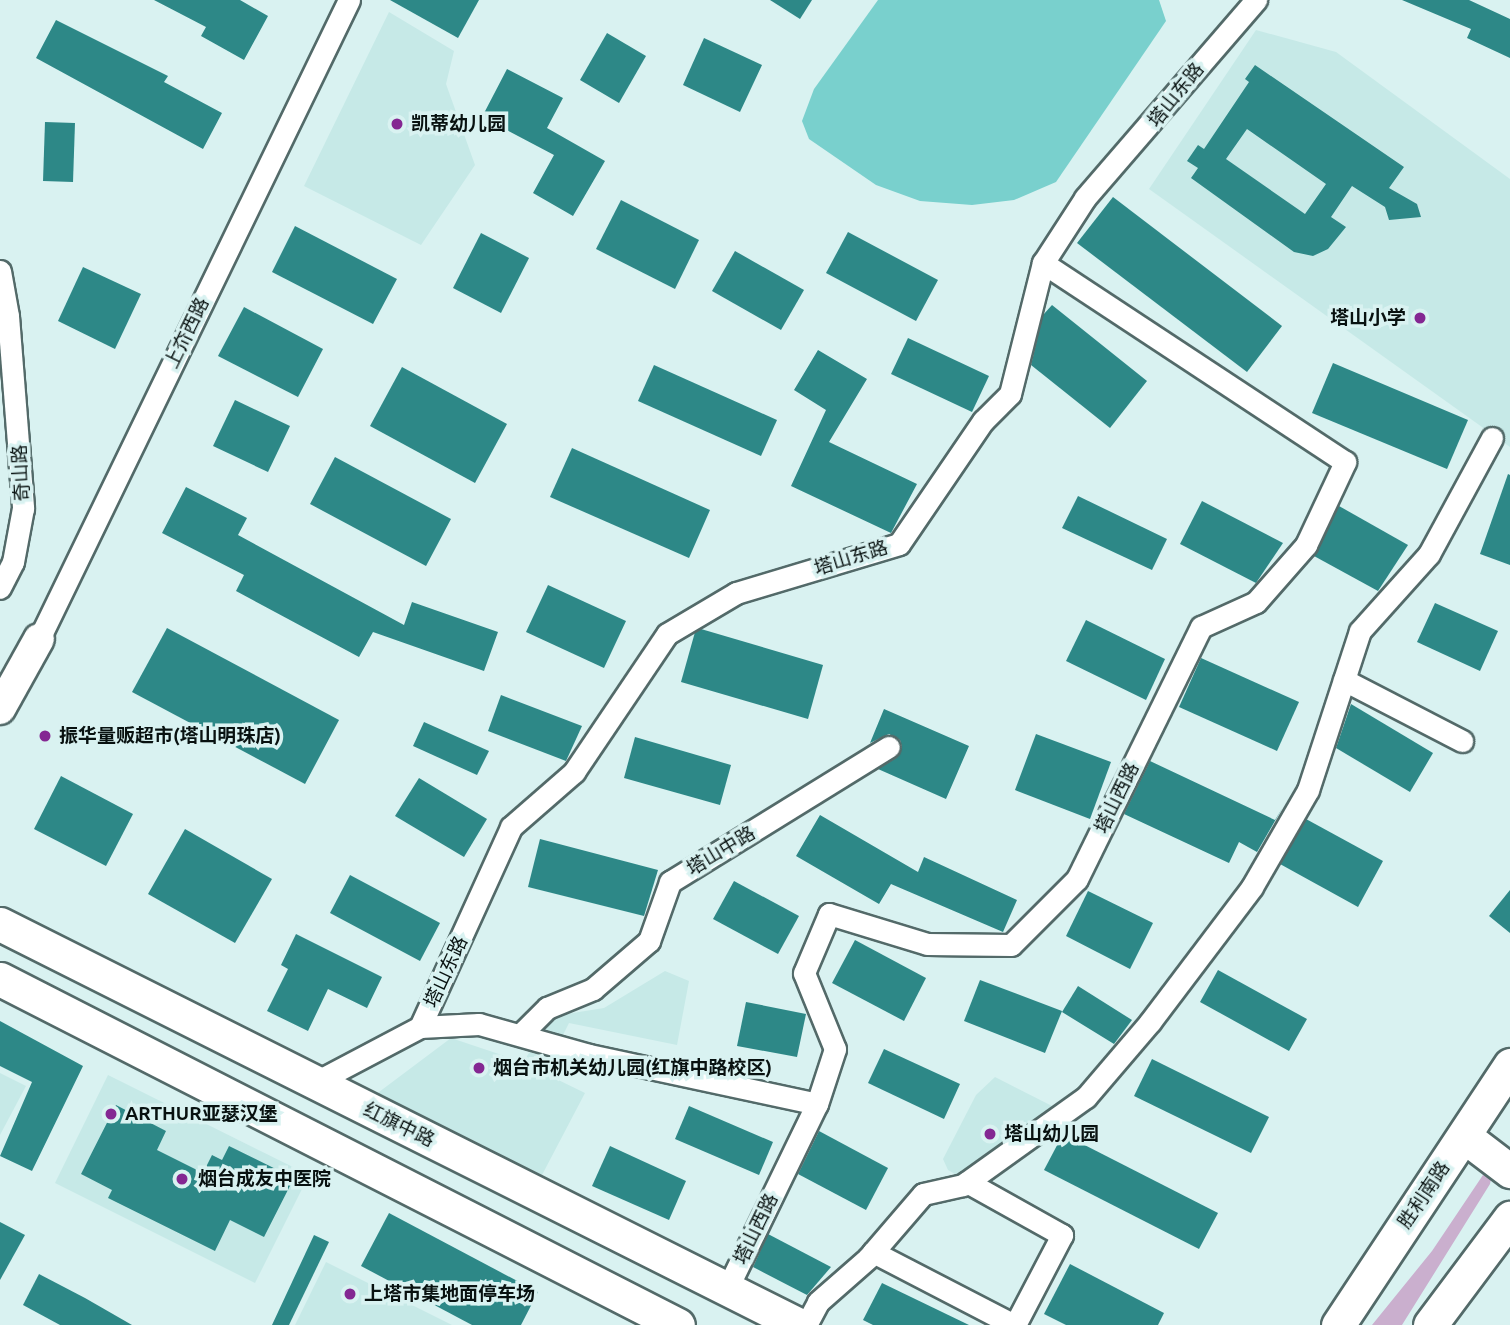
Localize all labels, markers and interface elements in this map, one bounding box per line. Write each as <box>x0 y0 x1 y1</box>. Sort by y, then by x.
street label: 塔山东路 <box>1143 58 1209 132</box>
place label: 凯蒂幼儿园 <box>411 113 506 135</box>
marker: 凯蒂幼儿园 <box>389 116 405 132</box>
street label: 上夼西路 <box>160 294 214 372</box>
place label: 塔山小学 <box>1330 307 1406 329</box>
marker: 塔山小学 <box>1412 310 1428 326</box>
street label: 奇山路 <box>8 444 34 502</box>
street label: 塔山东路 <box>811 536 891 580</box>
place label: 振华量贩超市(塔山明珠店) <box>59 725 281 747</box>
marker: 振华量贩超市(塔山明珠店) <box>37 728 53 744</box>
street label: 塔山西路 <box>1090 759 1144 837</box>
street label: 塔山中路 <box>683 822 759 880</box>
street label: 塔山东路 <box>420 933 472 1011</box>
place label: 烟台市机关幼儿园(红旗中路校区) <box>493 1057 772 1079</box>
marker: 烟台市机关幼儿园(红旗中路校区) <box>471 1060 487 1076</box>
street label: 红旗中路 <box>360 1098 438 1152</box>
place label: ARTHUR亚瑟汉堡 <box>125 1103 278 1125</box>
marker: ARTHUR亚瑟汉堡 <box>103 1106 119 1122</box>
place label: 塔山幼儿园 <box>1004 1123 1099 1145</box>
marker: 塔山幼儿园 <box>982 1126 998 1142</box>
street label: 胜利南路 <box>1393 1157 1455 1233</box>
place label: 烟台成友中医院 <box>198 1168 331 1190</box>
marker: 烟台成友中医院 <box>172 1169 192 1189</box>
street label: 塔山西路 <box>729 1190 783 1268</box>
place label: 上塔市集地面停车场 <box>364 1283 535 1305</box>
marker: 上塔市集地面停车场 <box>342 1286 358 1302</box>

